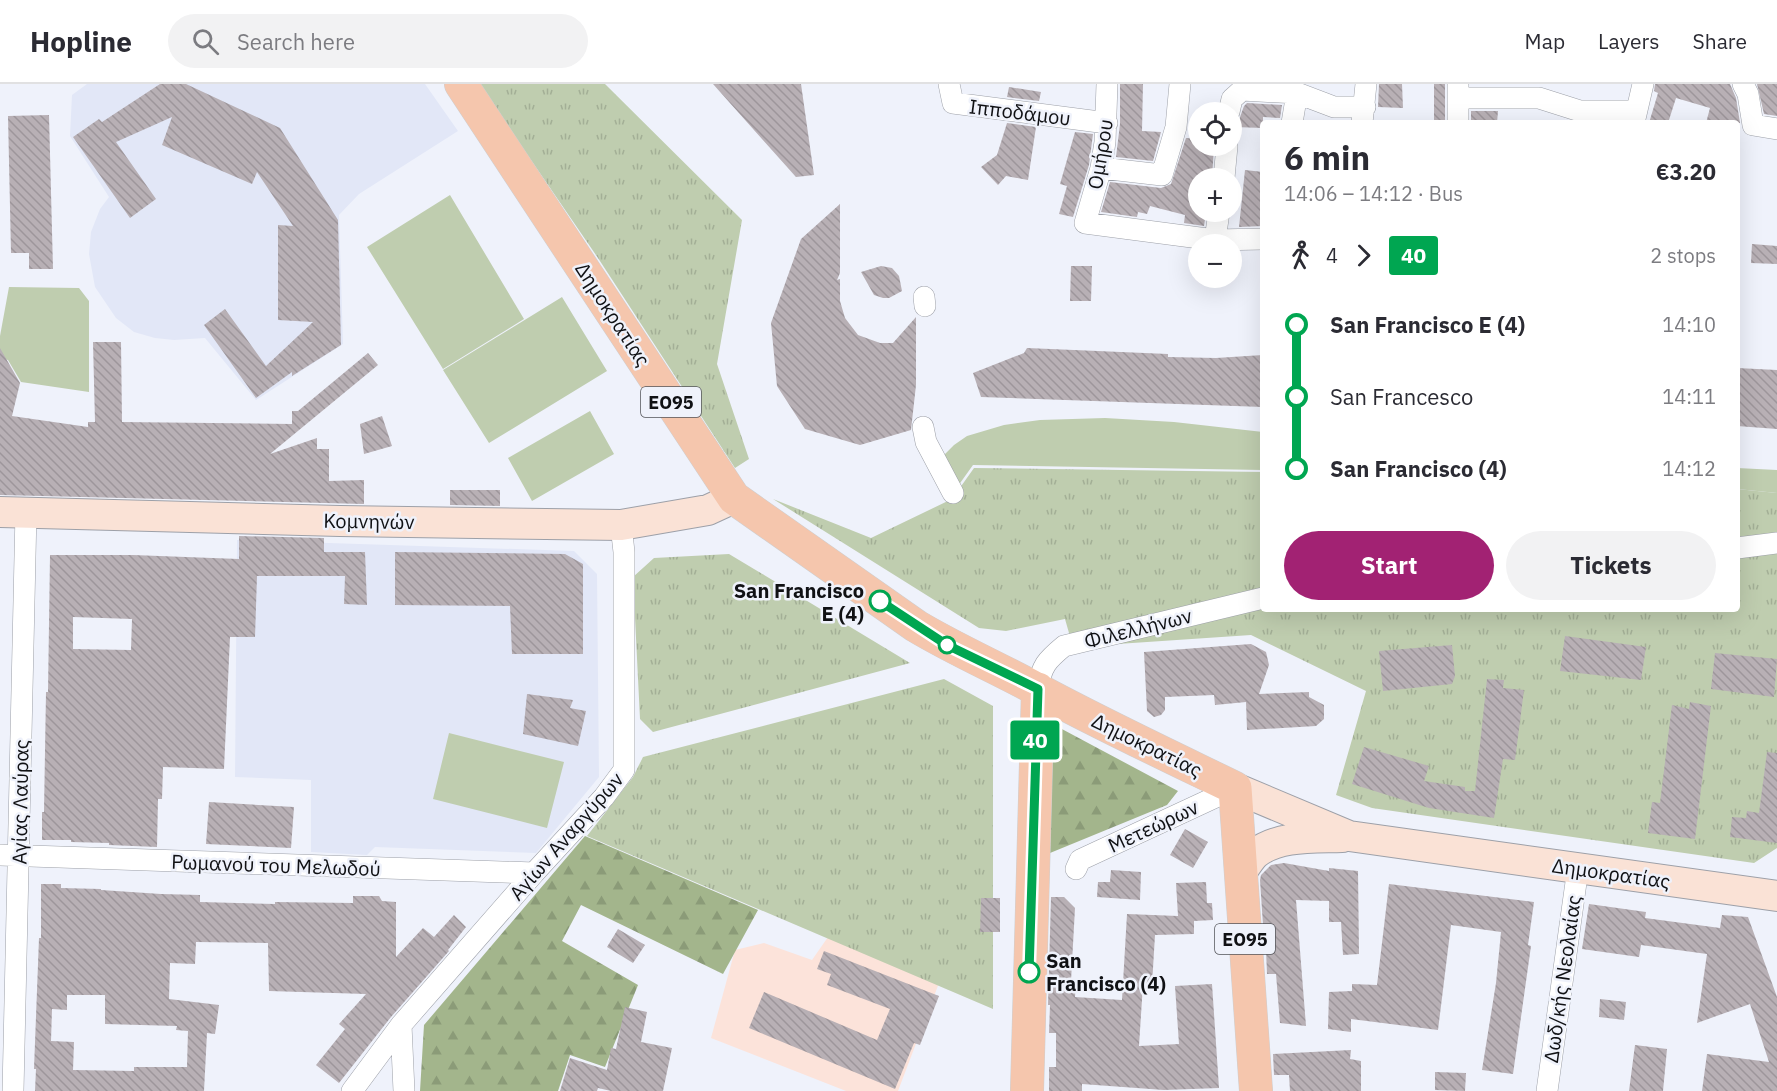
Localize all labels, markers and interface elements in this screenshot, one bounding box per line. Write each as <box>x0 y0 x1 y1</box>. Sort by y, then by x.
search box <box>168 14 588 68</box>
text: Hopline <box>30 23 132 60</box>
icon: search <box>189 25 222 58</box>
text: Search here <box>237 27 355 56</box>
text: Map <box>1525 27 1565 55</box>
text: Layers <box>1598 27 1660 55</box>
text: Share <box>1693 27 1747 55</box>
street label: Ιπποδάμου <box>968 92 1072 132</box>
map controls <box>1188 102 1242 288</box>
button: locate <box>1188 102 1242 156</box>
street label: Ομήρου <box>1081 117 1119 191</box>
text: 6 min <box>1284 136 1370 179</box>
text: €3.20 <box>1656 157 1716 186</box>
button: + <box>1188 168 1242 222</box>
text: 14:06 – 14:12 · Bus <box>1284 180 1463 207</box>
button: − <box>1188 234 1242 288</box>
icon: walk <box>1284 239 1317 272</box>
icon: forward <box>1347 239 1380 272</box>
text: 40 <box>1401 241 1426 269</box>
text: 4 <box>1326 242 1338 269</box>
text: 2 stops <box>1650 242 1716 269</box>
street label: Δημοκρατίας <box>569 257 657 371</box>
text: San Francisco E (4) <box>1330 310 1525 339</box>
text: 14:10 <box>1662 311 1716 338</box>
text: San Francesco <box>1330 382 1473 411</box>
text: 14:11 <box>1662 383 1716 410</box>
road number: ΕΟ95 <box>641 387 701 417</box>
text: San Francisco (4) <box>1330 454 1507 483</box>
text: 14:12 <box>1662 455 1716 482</box>
street label: Κομνηνών <box>323 507 415 535</box>
button: Start <box>1284 531 1494 600</box>
button: Tickets <box>1506 531 1716 600</box>
place label: San Francisco E (4) <box>734 577 864 627</box>
marker: San Francisco E (4) <box>869 590 891 612</box>
street label: Φιλελλήνων <box>1081 602 1195 654</box>
unlabelled marker <box>938 636 956 654</box>
street label: Δημοκρατίας <box>1087 707 1207 783</box>
line badge: 40 <box>1008 720 1062 760</box>
text: 40 <box>1022 726 1048 754</box>
street label: Αγίας Λαύρας <box>5 739 35 865</box>
street label: Αγίων Αναργύρων <box>503 766 629 906</box>
street label: Μετεώρων <box>1103 793 1203 859</box>
street label: Ρωμανού του Μελωδού <box>171 848 381 882</box>
street label: Δημοκρατίας <box>1550 851 1672 895</box>
street label: Δωδ/κής Νεολαίας <box>1537 893 1587 1065</box>
road number: ΕΟ95 <box>1215 924 1275 954</box>
place label: San Francisco (4) <box>1046 947 1166 997</box>
marker: San Francisco (4) <box>1018 961 1040 983</box>

